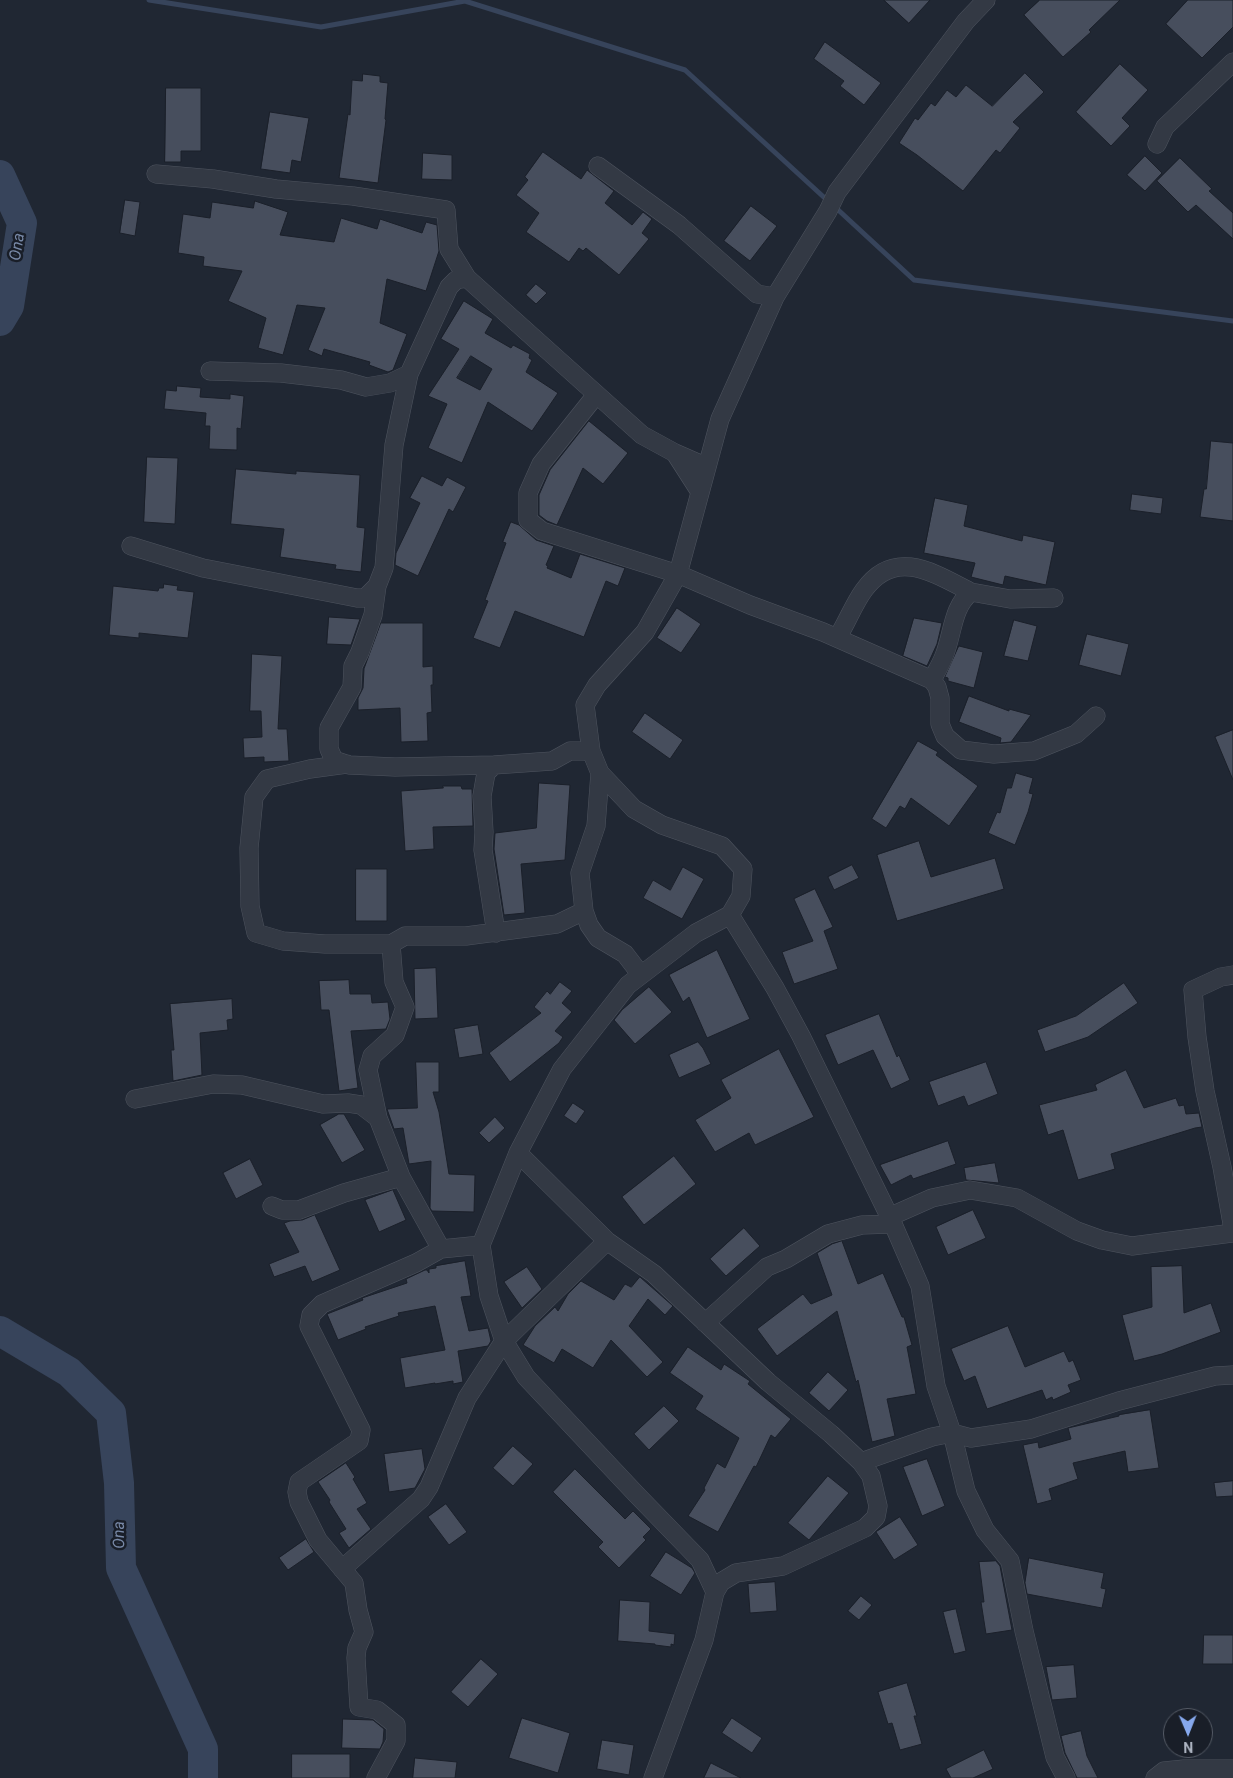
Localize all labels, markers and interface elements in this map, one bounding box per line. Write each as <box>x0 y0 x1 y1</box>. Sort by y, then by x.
water label: Ona <box>6 232 30 262</box>
water label: Ona <box>110 1521 130 1549</box>
north arrow <box>1163 1708 1213 1758</box>
text: N <box>1183 1739 1193 1755</box>

